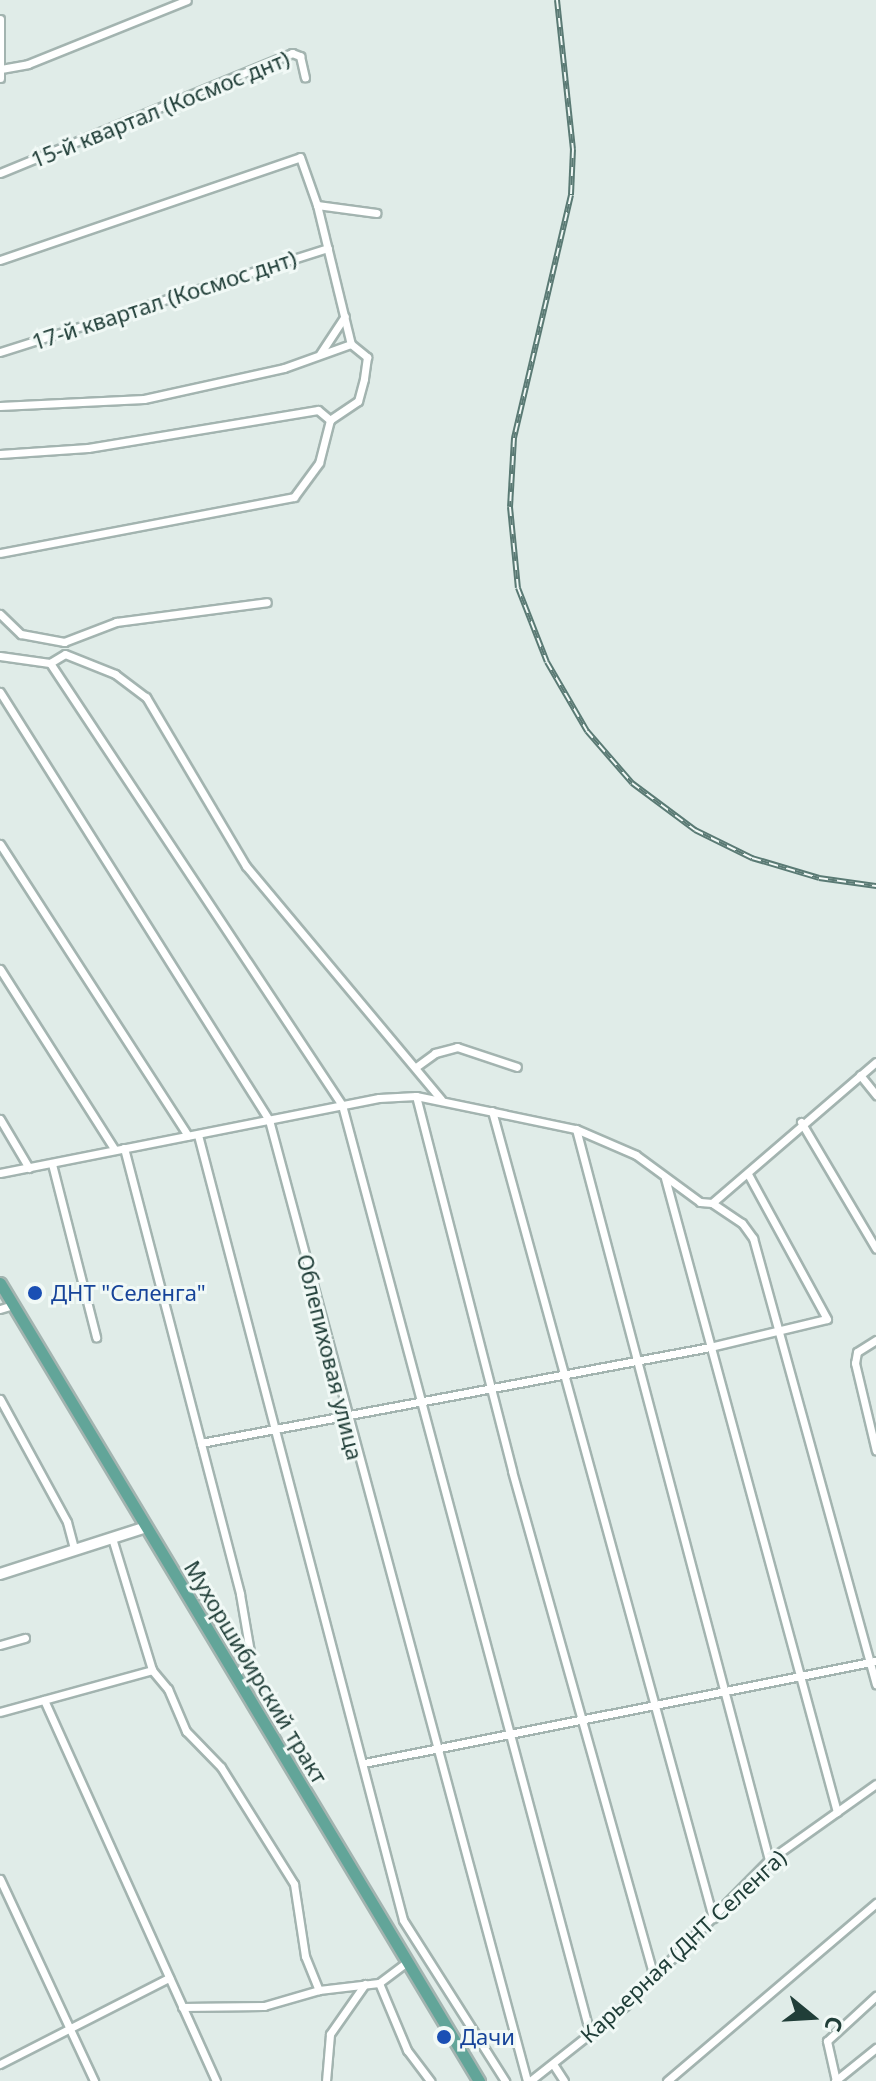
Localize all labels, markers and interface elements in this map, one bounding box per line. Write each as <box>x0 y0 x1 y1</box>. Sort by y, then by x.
street label: 15-й квартал (Космос днт) <box>27 45 293 173</box>
street label: 17-й квартал (Космос днт) <box>29 245 299 355</box>
street label: Облепиховая улица <box>292 1251 368 1463</box>
place label: ДНТ "Селенга" <box>51 1280 206 1306</box>
marker: ДНТ "Селенга" <box>26 1284 44 1302</box>
street label: Мухоршибирский тракт <box>179 1556 333 1788</box>
street label: Карьерная (ДНТ Селенга) <box>575 1844 791 2048</box>
north arrow <box>772 1977 852 2057</box>
text: С <box>818 2013 851 2036</box>
place label: Дачи <box>460 2024 515 2050</box>
marker: Дачи <box>435 2028 453 2046</box>

